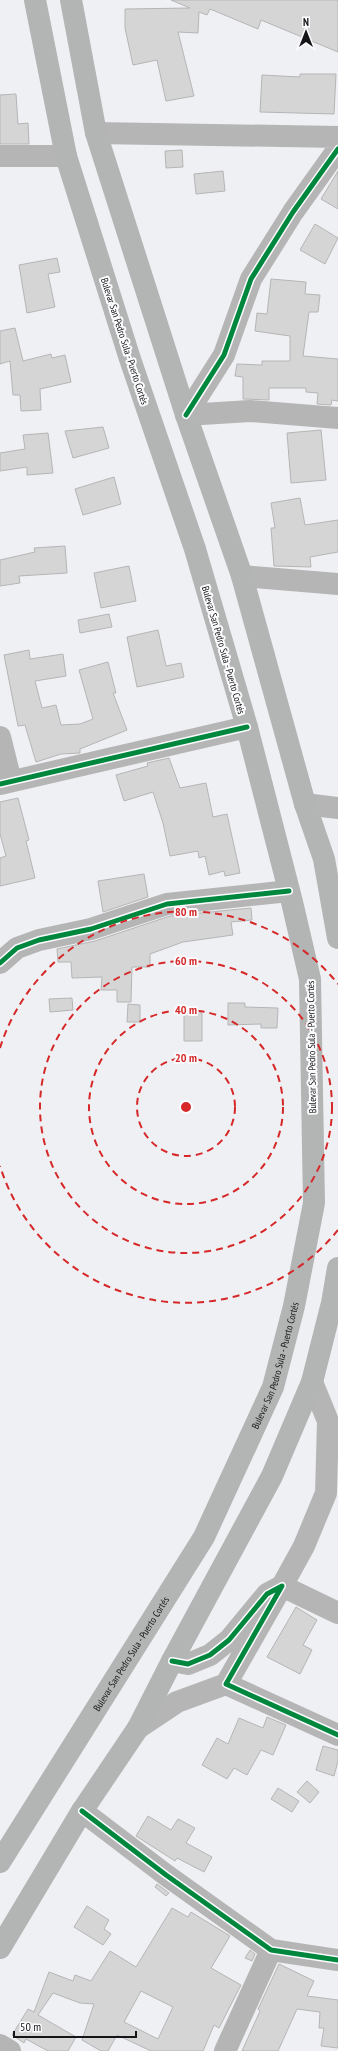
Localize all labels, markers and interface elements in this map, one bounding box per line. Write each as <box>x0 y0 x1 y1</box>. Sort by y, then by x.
north arrow <box>286 12 326 52</box>
text: N <box>303 15 309 29</box>
street label: Bulevar San Pedro Sula - Puerto Cortés <box>98 276 151 407</box>
street label: Bulevar San Pedro Sula - Puerto Cortés <box>199 585 248 716</box>
text: 80 m <box>175 904 197 919</box>
text: 60 m <box>175 953 197 968</box>
street label: Bulevar San Pedro Sula - Puerto Cortés <box>304 980 319 1113</box>
text: 40 m <box>175 1002 197 1017</box>
text: 20 m <box>175 1050 197 1065</box>
centre of rings <box>179 1100 193 1114</box>
street label: Bulevar San Pedro Sula - Puerto Cortés <box>249 1300 302 1431</box>
street label: Bulevar San Pedro Sula - Puerto Cortés <box>90 1594 172 1714</box>
scale bar <box>14 2013 136 2039</box>
text: 50 m <box>20 2019 41 2034</box>

